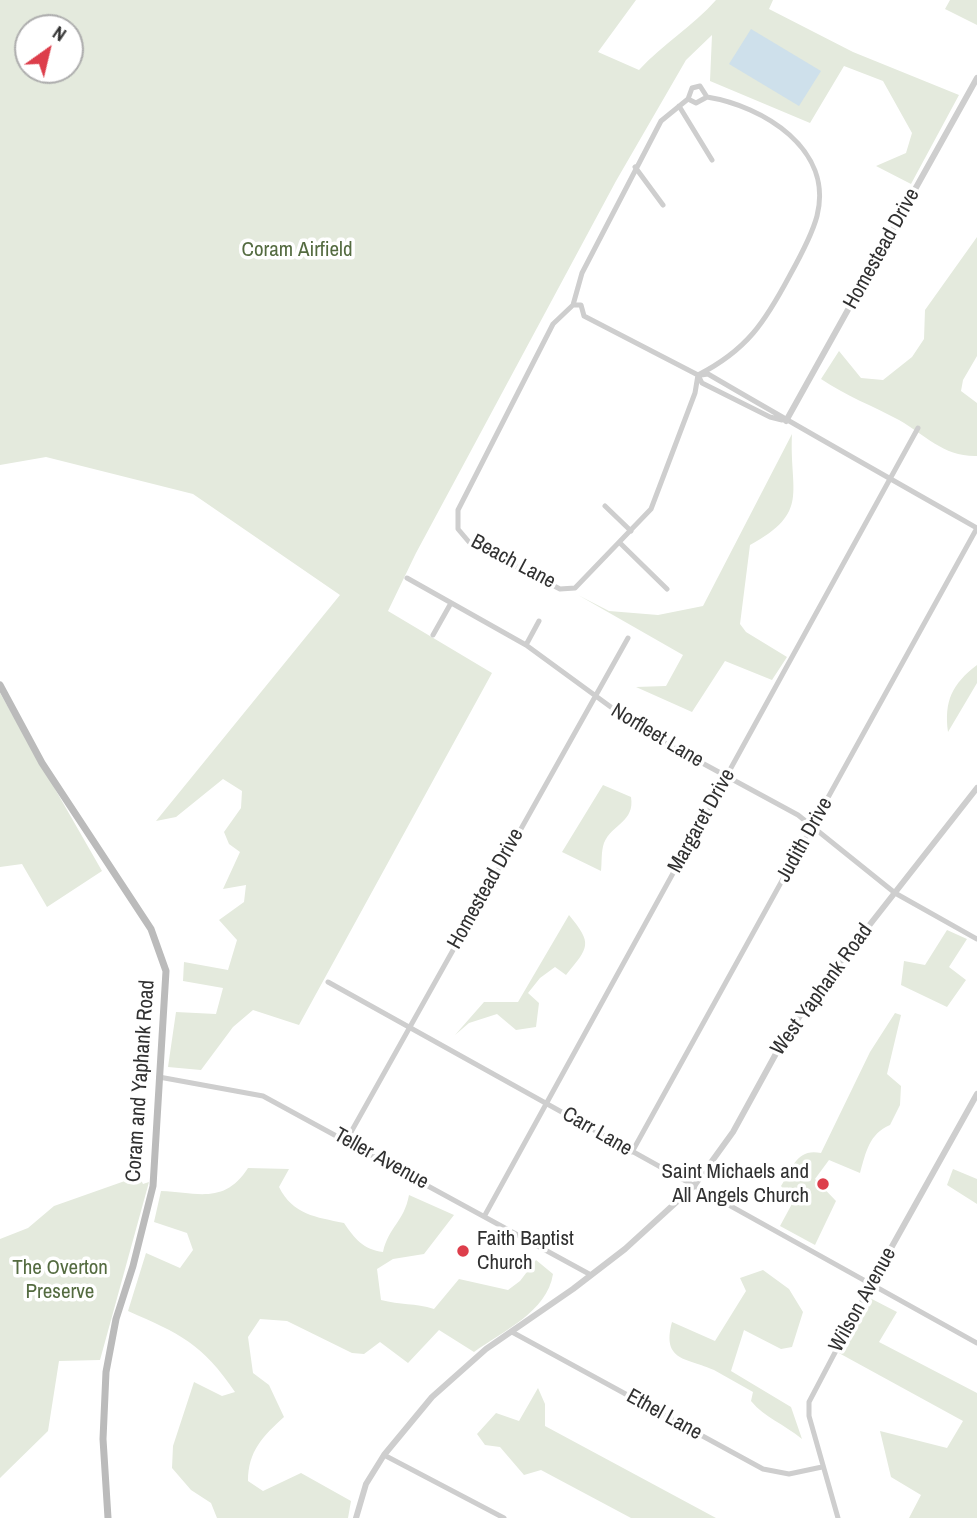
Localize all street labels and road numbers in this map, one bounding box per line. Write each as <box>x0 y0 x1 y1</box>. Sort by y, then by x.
street label: Homestead Drive <box>839 184 925 314</box>
street label: Beach Lane <box>467 529 559 595</box>
street label: Norfleet Lane <box>606 699 708 773</box>
street label: Margaret Drive <box>663 765 741 877</box>
street label: Judith Drive <box>771 793 839 887</box>
street label: Homestead Drive <box>443 824 529 954</box>
street label: West Yaphank Road <box>766 919 878 1061</box>
street label: Coram and Yaphank Road <box>121 979 161 1183</box>
street label: Carr Lane <box>558 1102 636 1162</box>
street label: Teller Avenue <box>329 1123 433 1195</box>
street label: Wilson Avenue <box>824 1243 902 1357</box>
street label: Ethel Lane <box>622 1384 706 1446</box>

